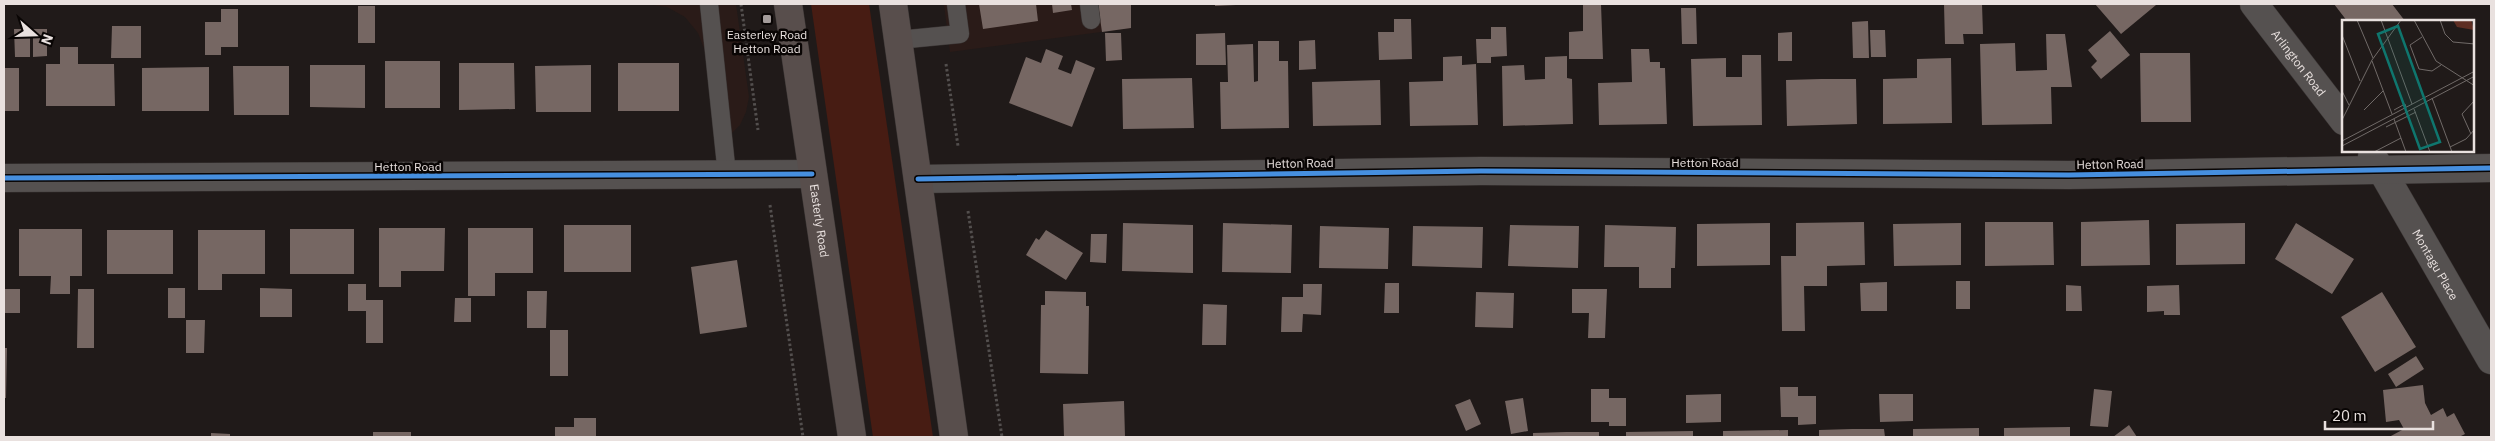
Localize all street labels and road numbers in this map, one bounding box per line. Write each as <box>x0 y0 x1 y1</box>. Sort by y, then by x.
street label: Arlington Road <box>2269 26 2329 99</box>
street label: Hetton Road <box>1266 155 1334 171</box>
street label: Hetton Road <box>1671 155 1739 170</box>
street label: Hetton Road <box>2076 156 2144 172</box>
street label: Hetton Road <box>374 159 442 174</box>
street label: Easterly Road <box>807 183 833 258</box>
street label: Montagu Place <box>2410 226 2462 303</box>

